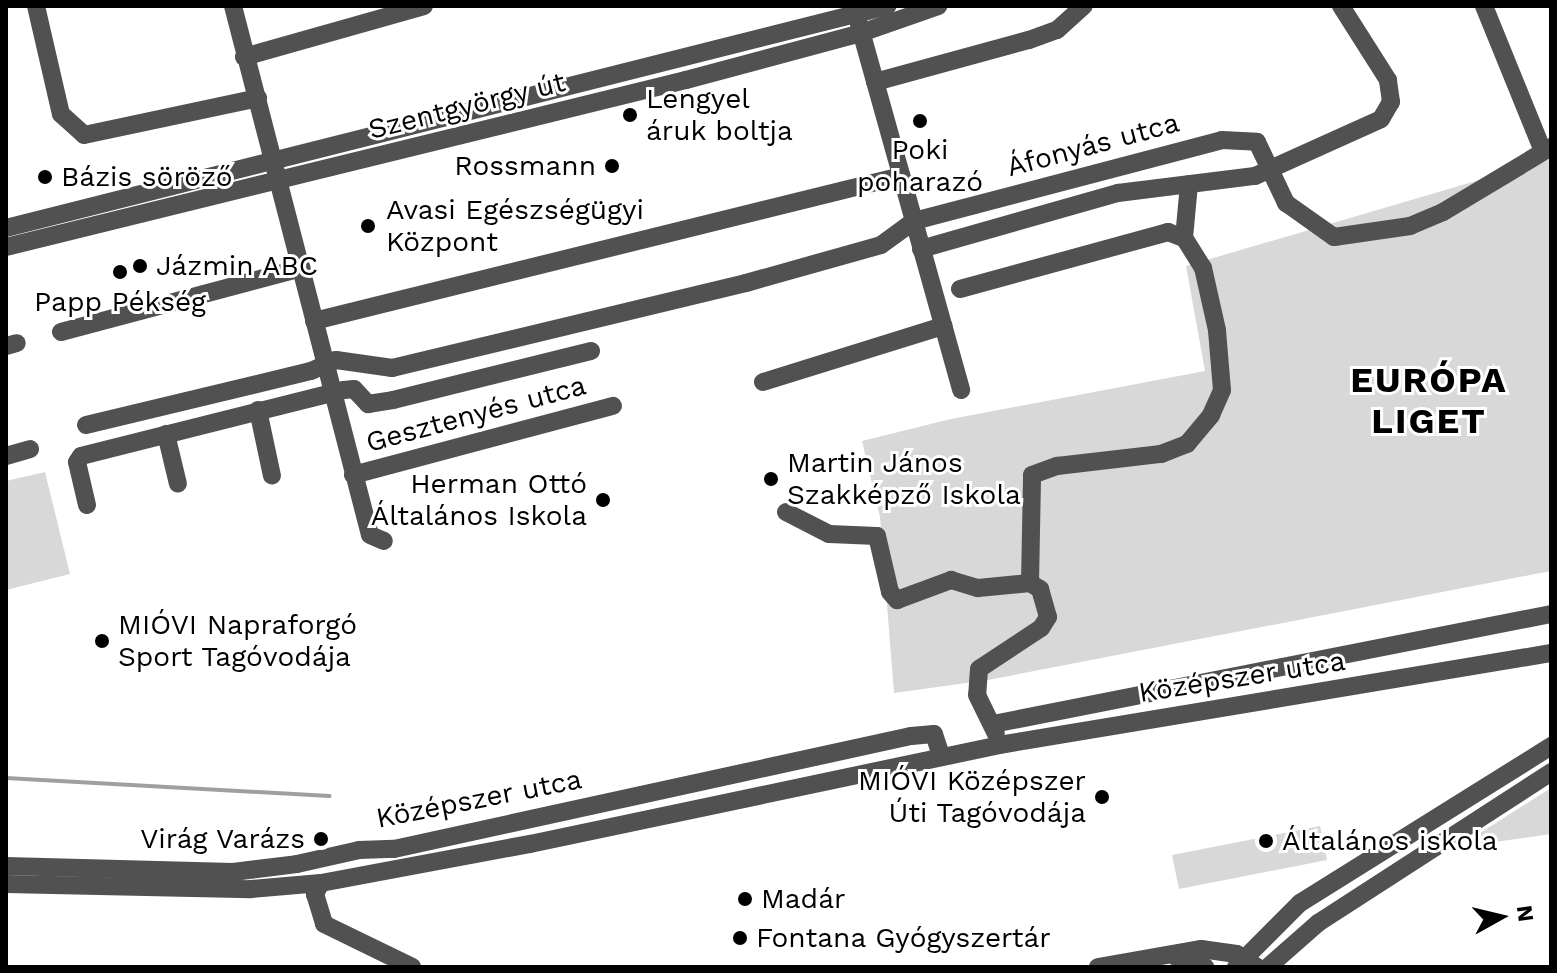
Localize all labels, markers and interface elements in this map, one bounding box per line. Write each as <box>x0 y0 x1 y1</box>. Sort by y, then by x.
street label: Szentgyörgy út <box>365 65 569 147</box>
place label: Lengyel áruk boltja <box>646 82 793 148</box>
marker: Lengyel áruk boltja <box>621 106 639 124</box>
street label: Áfonyás utca <box>1003 106 1183 184</box>
marker: Poki poharazó <box>911 112 929 130</box>
place label: Poki poharazó <box>857 133 983 199</box>
place label: Rossmann <box>454 149 596 183</box>
marker: Rossmann <box>603 157 621 175</box>
place label: Bázis söröző <box>61 160 232 194</box>
marker: Bázis söröző <box>36 168 54 186</box>
place label: Avasi Egészségügyi Központ <box>386 193 644 259</box>
marker: Avasi Egészségügyi Központ <box>357 215 379 237</box>
place label: Jázmin ABC <box>156 249 319 283</box>
marker: Jázmin ABC <box>131 257 149 275</box>
marker: Papp Pékség <box>111 263 129 281</box>
place label: Papp Pékség <box>34 285 206 319</box>
district label: EURÓPA LIGET <box>1350 358 1508 443</box>
street label: Gesztenyés utca <box>362 368 590 460</box>
place label: Martin János Szakképző Iskola <box>787 446 1021 512</box>
place label: Herman Ottó Általános Iskola <box>371 467 587 533</box>
marker: Martin János Szakképző Iskola <box>762 470 780 488</box>
marker: Herman Ottó Általános Iskola <box>594 491 612 509</box>
place label: MIÓVI Napraforgó Sport Tagóvodája <box>118 608 357 674</box>
marker: MIÓVI Napraforgó Sport Tagóvodája <box>93 632 111 650</box>
street label: Középszer utca <box>1136 644 1348 710</box>
street label: Középszer utca <box>373 763 585 835</box>
place label: MIÓVI Középszer Úti Tagóvodája <box>858 764 1086 830</box>
marker: MIÓVI Középszer Úti Tagóvodája <box>1093 788 1111 806</box>
place label: Virág Varázs <box>139 822 305 856</box>
place label: Általános iskola <box>1282 824 1498 858</box>
marker: Virág Varázs <box>312 830 330 848</box>
marker: Általános iskola <box>1257 832 1275 850</box>
north arrow <box>1461 877 1541 957</box>
place label: Madár <box>761 882 845 916</box>
marker: Madár <box>736 890 754 908</box>
text: N <box>1512 904 1539 923</box>
place label: Fontana Gyógyszertár <box>756 921 1051 955</box>
marker: Fontana Gyógyszertár <box>731 929 749 947</box>

